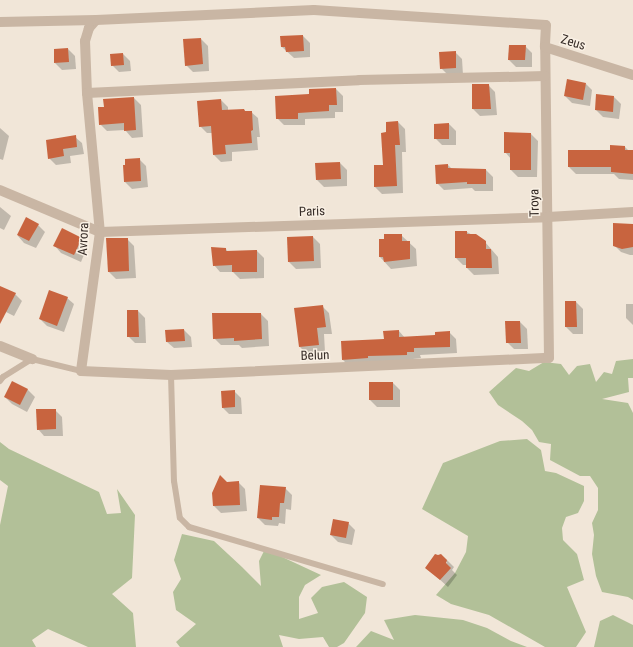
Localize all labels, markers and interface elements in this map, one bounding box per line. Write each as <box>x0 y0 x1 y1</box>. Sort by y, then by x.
street label: Zeus <box>559 32 587 54</box>
street label: Troya <box>527 189 543 217</box>
street label: Paris <box>299 204 325 220</box>
street label: Avrora <box>75 222 93 256</box>
street label: Belun <box>300 348 330 364</box>

